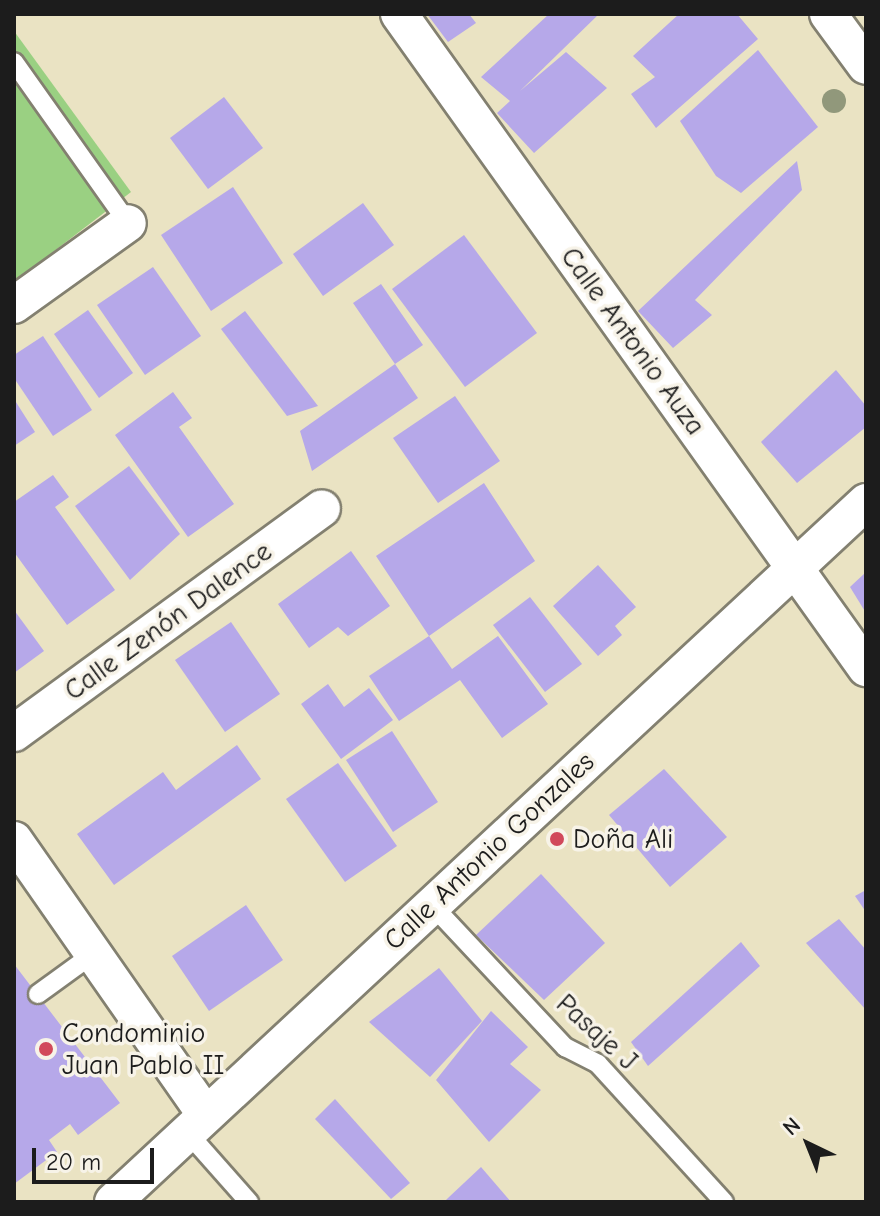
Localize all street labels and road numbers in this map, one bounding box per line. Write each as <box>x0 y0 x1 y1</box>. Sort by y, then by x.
street label: Calle Antonio Auza <box>554 241 712 441</box>
street label: Calle Zenón Dalence <box>58 535 278 707</box>
street label: Calle Antonio Gonzales <box>377 745 601 957</box>
street label: Pasaje J <box>549 987 645 1077</box>

